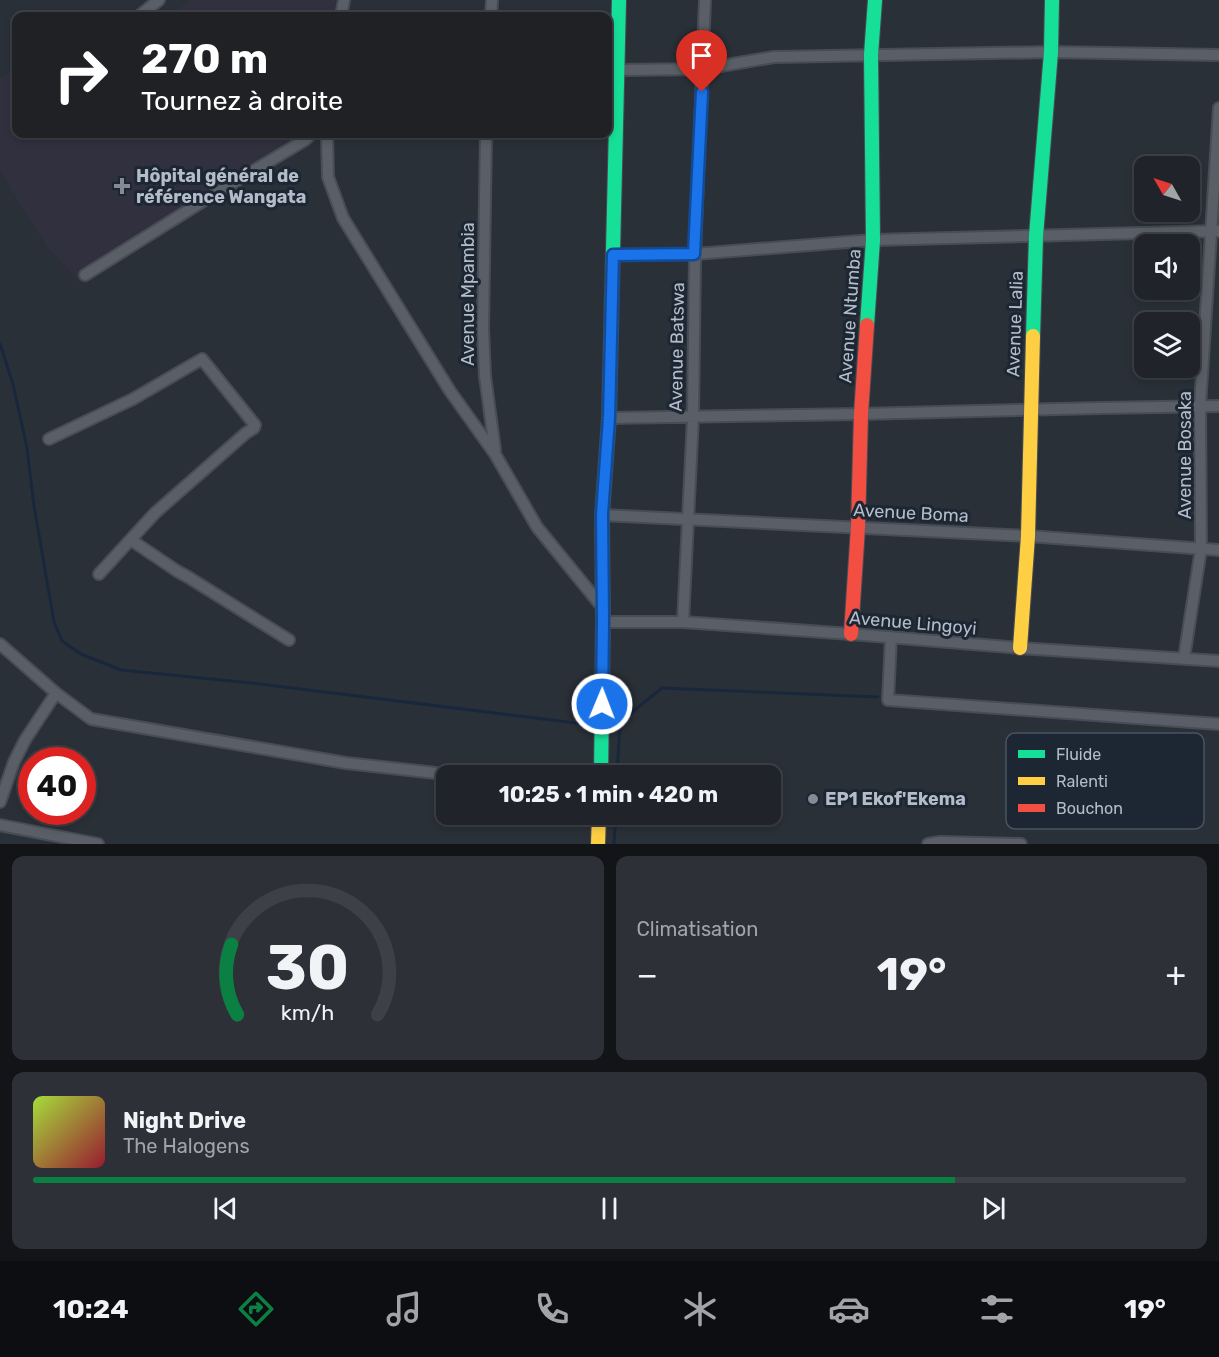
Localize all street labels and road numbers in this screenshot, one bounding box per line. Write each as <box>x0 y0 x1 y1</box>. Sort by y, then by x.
street label: Avenue Mpambia <box>457 222 479 366</box>
street label: Avenue Ntumba <box>834 248 866 384</box>
street label: Avenue Lalia <box>1002 271 1028 377</box>
street label: Avenue Batswa <box>665 282 689 412</box>
street label: Avenue Bosaka <box>1174 391 1196 519</box>
street label: Avenue Boma <box>853 499 969 527</box>
street label: Avenue Lingoyi <box>848 606 978 640</box>

